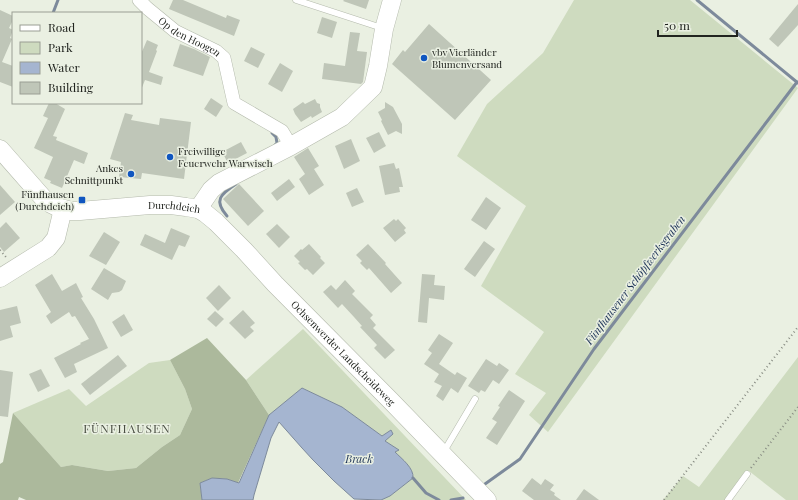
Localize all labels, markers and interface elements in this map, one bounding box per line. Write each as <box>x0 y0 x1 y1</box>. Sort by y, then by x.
legend <box>12 12 142 104</box>
scale bar <box>658 12 737 38</box>
street label: Op den Hoogen <box>156 13 224 59</box>
text: 50 m <box>664 17 690 33</box>
text: Road <box>48 19 75 35</box>
text: Park <box>48 39 73 55</box>
place label: vbv Vierländer Blumenversand <box>431 45 502 71</box>
marker: vbv Vierländer Blumenversand <box>419 53 429 63</box>
text: Water <box>47 59 81 75</box>
text: Building <box>48 79 94 95</box>
place label: Freiwillige Feuerwehr Warwisch <box>178 144 273 170</box>
marker: Freiwillige Feuerwehr Warwisch <box>165 152 175 162</box>
place label: Ankes Schnittpunkt <box>65 161 123 187</box>
marker: Ankes Schnittpunkt <box>126 169 136 179</box>
place label: Fünfhausen (Durchdeich) <box>15 187 74 213</box>
marker: Fünfhausen (Durchdeich) <box>77 195 87 205</box>
street label: Durchdeich <box>148 198 202 216</box>
water label: Fünfhausener Schöpfwerksgraben <box>580 212 688 348</box>
street label: Ochsenwerder Landscheideweg <box>288 297 399 409</box>
district label: FÜNFHAUSEN <box>83 420 171 436</box>
water label: Brack <box>344 451 373 466</box>

